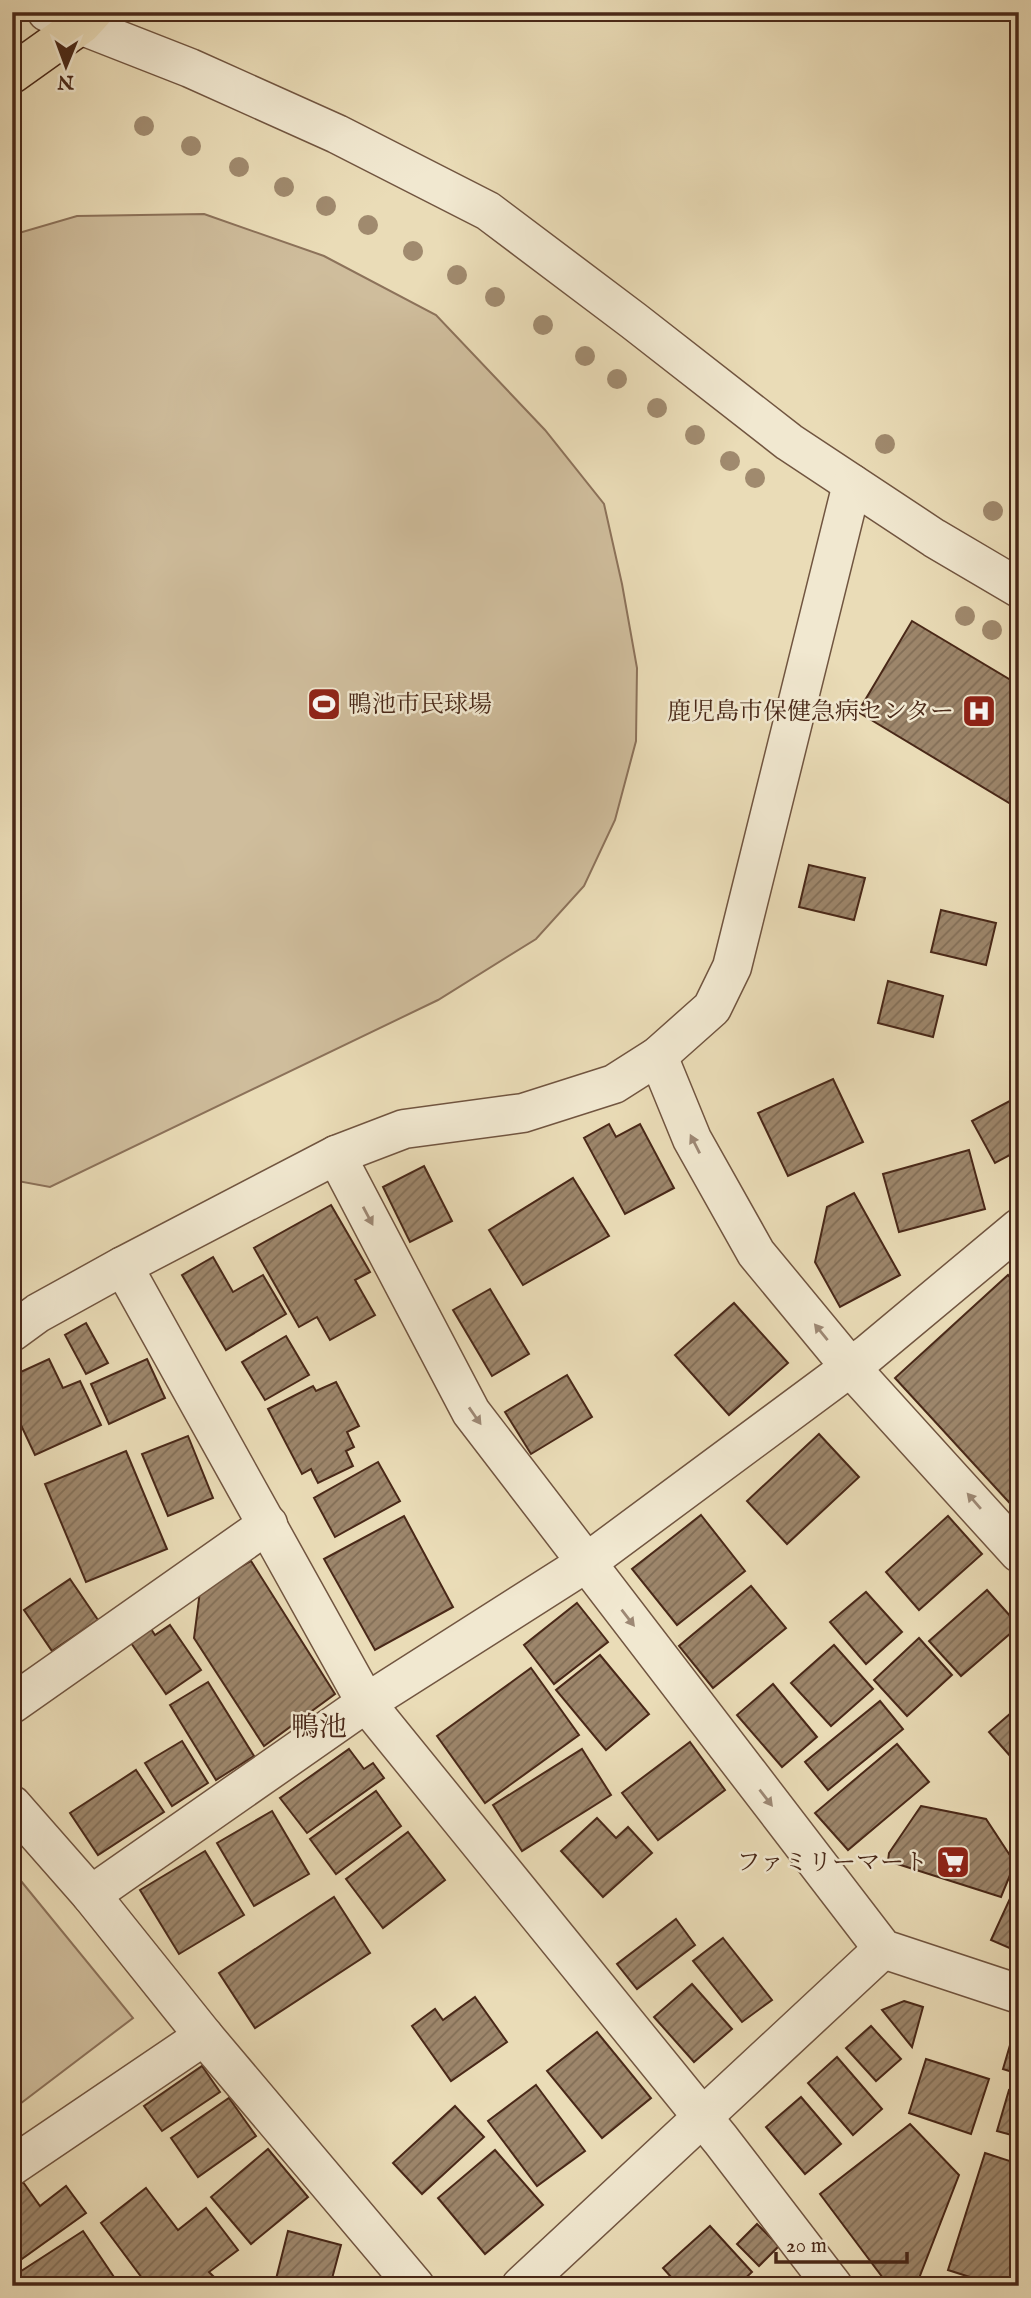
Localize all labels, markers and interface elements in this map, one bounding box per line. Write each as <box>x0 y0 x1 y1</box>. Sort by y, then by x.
north arrow <box>32 32 102 102</box>
text: N <box>57 69 75 93</box>
sports icon: 鴨池市民球場 <box>305 685 343 723</box>
place label: 鴨池市民球場 <box>348 690 492 721</box>
hospital icon: 鹿児島市保健急病センター <box>960 692 998 730</box>
place label: 鹿児島市保健急病センター <box>667 697 954 728</box>
one-way arrow <box>690 1134 701 1154</box>
one-way arrow <box>361 1206 373 1226</box>
one-way arrow <box>814 1324 829 1342</box>
one-way arrow <box>468 1407 482 1425</box>
one-way arrow <box>967 1493 982 1510</box>
one-way arrow <box>620 1608 635 1626</box>
district label: 鴨池 <box>291 1711 347 1746</box>
one-way arrow <box>759 1789 773 1807</box>
supermarket icon: ファミリーマート <box>934 1843 972 1881</box>
place label: ファミリーマート <box>736 1848 928 1879</box>
scale bar <box>776 2221 907 2265</box>
text: 20 m <box>786 2233 827 2260</box>

